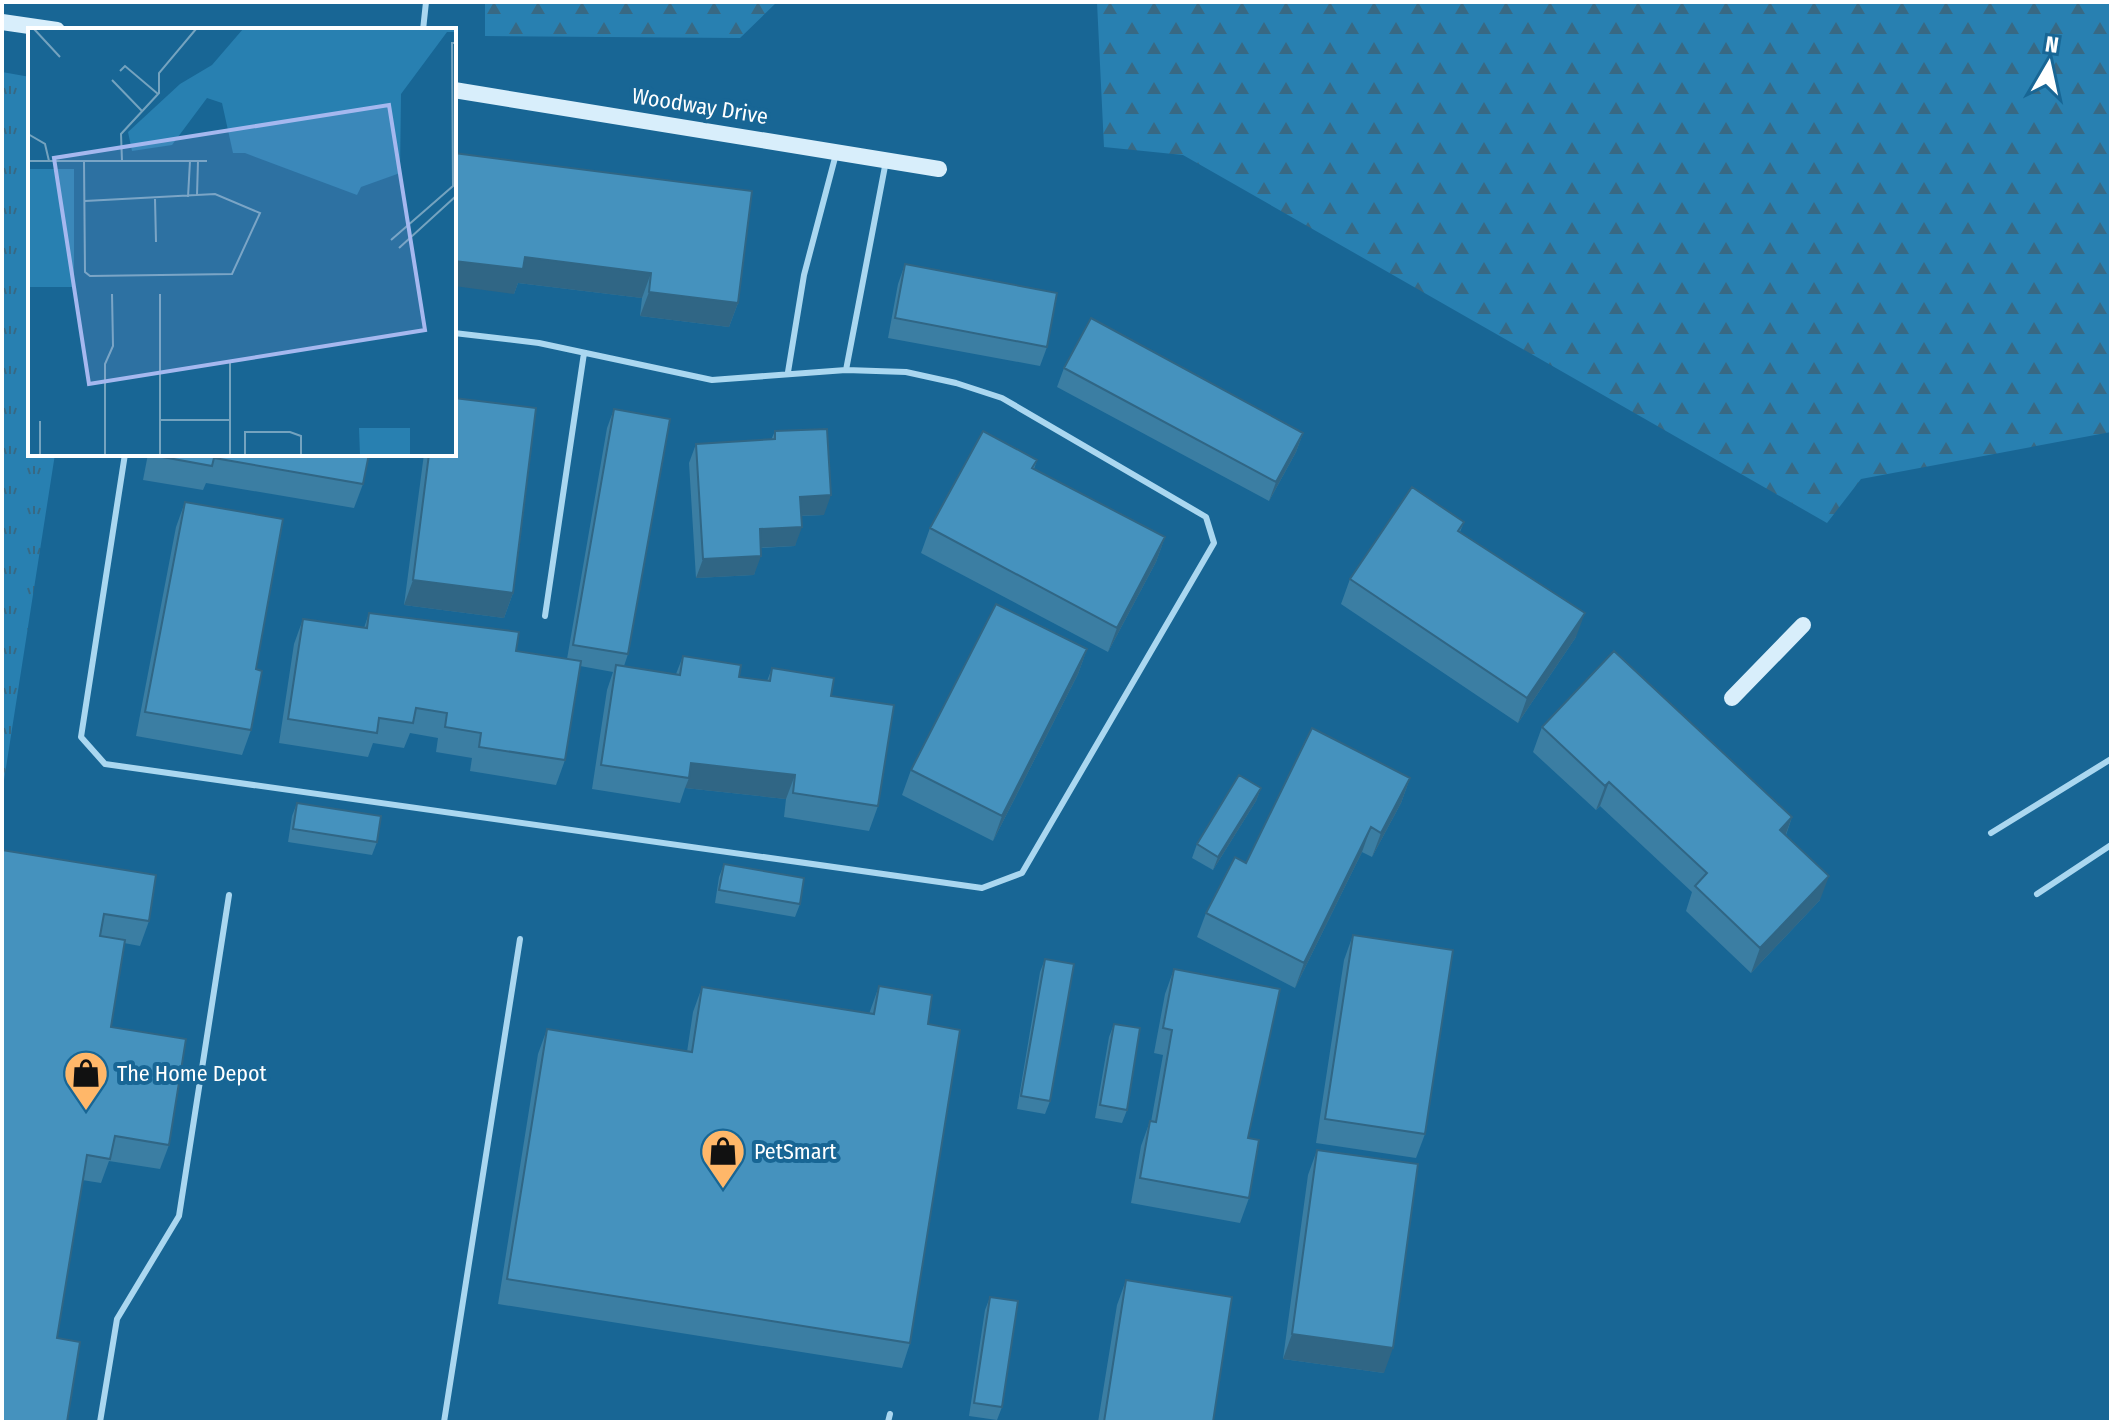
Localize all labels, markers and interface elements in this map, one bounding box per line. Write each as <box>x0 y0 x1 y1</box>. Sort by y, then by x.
north arrow <box>2009 24 2089 104</box>
inset map <box>28 28 456 456</box>
text: N <box>2043 30 2061 59</box>
street label: Woodway Drive <box>630 82 770 130</box>
shop icon: The Home Depot <box>62 1049 110 1112</box>
place label: The Home Depot <box>117 1060 268 1087</box>
shop icon: PetSmart <box>699 1127 747 1190</box>
place label: PetSmart <box>754 1138 837 1165</box>

